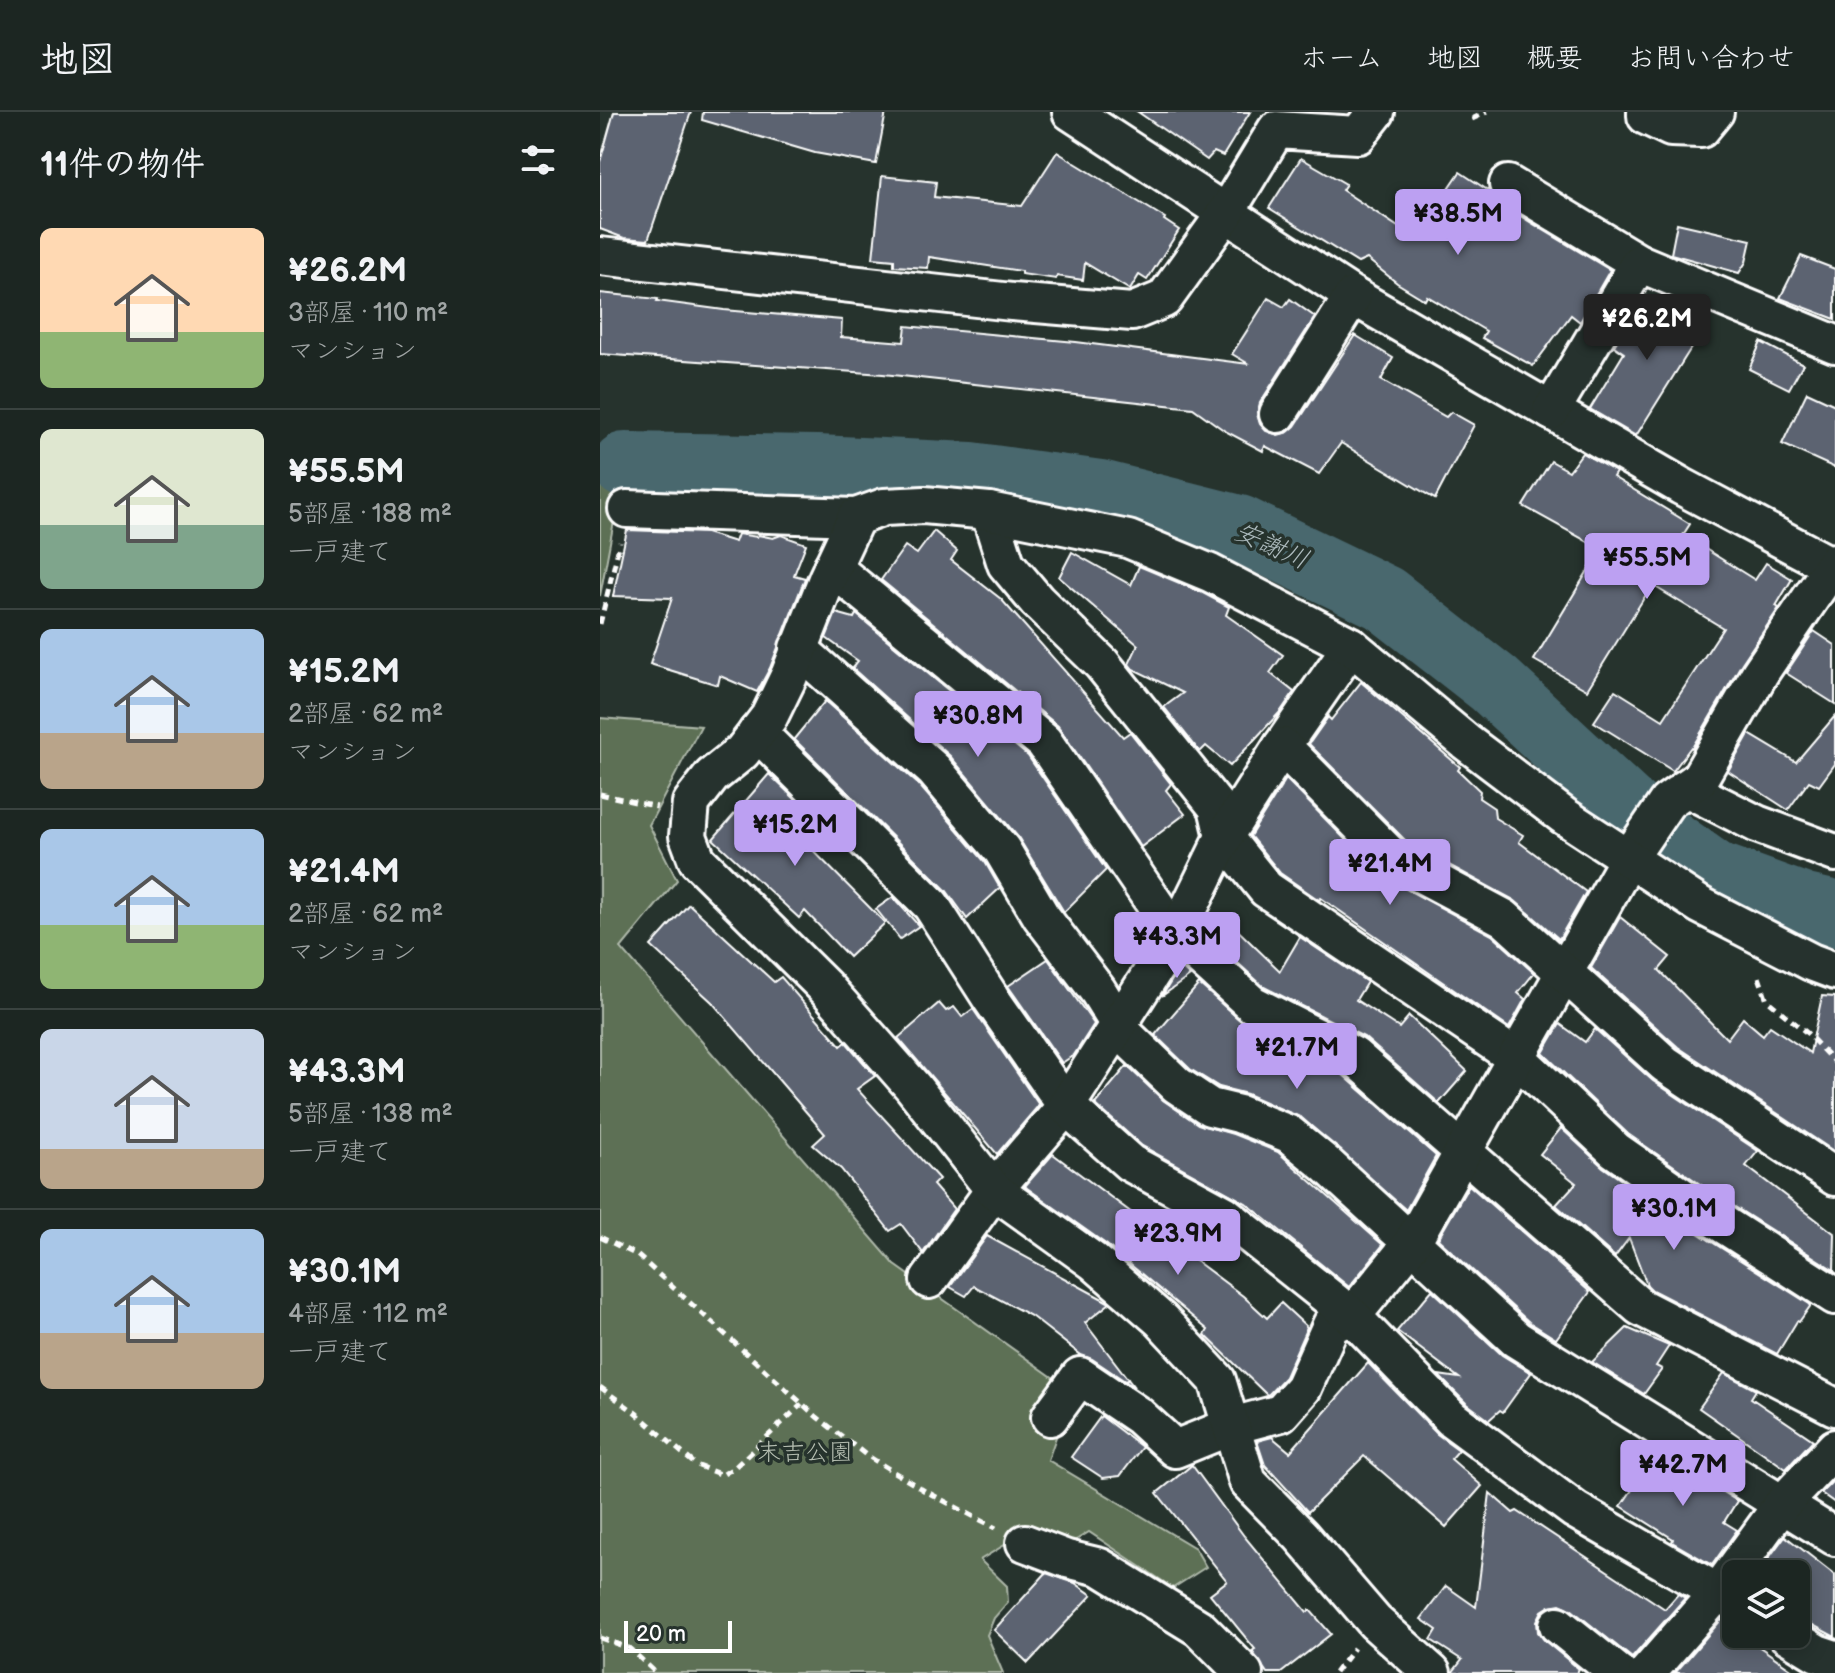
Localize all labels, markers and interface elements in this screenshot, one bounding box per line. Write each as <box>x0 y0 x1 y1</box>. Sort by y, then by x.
text: 地図 <box>40 38 116 83</box>
text: ホーム <box>1300 42 1383 75</box>
text: 地図 <box>1427 42 1483 75</box>
text: 概要 <box>1527 42 1583 75</box>
text: お問い合わせ <box>1627 42 1795 75</box>
icon: filters <box>516 138 560 182</box>
text: 11件の物件 <box>40 144 205 185</box>
pin: ¥38.5M <box>1393 189 1523 257</box>
text: ¥38.5M <box>1413 199 1503 230</box>
text: ¥26.2M <box>288 250 407 291</box>
icon: home <box>104 260 200 356</box>
pin: ¥26.2M <box>1582 294 1712 362</box>
text: 3部屋 · 110 m² <box>288 298 448 329</box>
text: ¥26.2M <box>1601 304 1693 335</box>
text: マンション <box>288 336 417 367</box>
text: ¥55.5M <box>288 451 405 492</box>
icon: home <box>104 461 200 557</box>
text: 5部屋 · 188 m² <box>288 499 452 530</box>
water label: 安謝川 <box>1229 516 1313 576</box>
pin: ¥55.5M <box>1582 533 1712 601</box>
text: 一戸建て <box>288 537 392 568</box>
text: ¥55.5M <box>1602 543 1692 574</box>
text: ¥15.2M <box>288 651 400 692</box>
icon: home <box>104 661 200 757</box>
pin: ¥30.8M <box>913 691 1043 759</box>
text: 2部屋 · 62 m² <box>288 699 443 730</box>
text: ¥30.8M <box>932 701 1024 732</box>
text: マンション <box>288 737 417 768</box>
pin: ¥15.2M <box>730 800 860 868</box>
text: ¥15.2M <box>752 810 838 841</box>
pin: ¥21.4M <box>1325 839 1455 907</box>
text: ¥21.4M <box>1347 849 1433 880</box>
text: ¥21.4M <box>288 851 400 892</box>
icon: home <box>104 861 200 957</box>
text: 2部屋 · 62 m² <box>288 899 443 930</box>
pin: ¥43.3M <box>1112 912 1242 980</box>
text: ¥43.3M <box>1132 922 1222 953</box>
text: マンション <box>288 937 417 968</box>
pin: ¥21.7M <box>1232 1023 1362 1091</box>
text: ¥21.7M <box>1255 1033 1339 1064</box>
text: ¥43.3M <box>288 1051 405 1092</box>
icon: home <box>104 1061 200 1157</box>
text: 5部屋 · 138 m² <box>288 1099 453 1130</box>
text: 一戸建て <box>288 1137 392 1168</box>
pin: ¥30.1M <box>1609 1184 1739 1252</box>
text: ¥30.1M <box>1631 1194 1717 1225</box>
pin: ¥23.9M <box>1113 1209 1243 1277</box>
text: ¥23.9M <box>1133 1219 1223 1250</box>
text: ¥30.1M <box>288 1251 401 1292</box>
icon: home <box>104 1261 200 1357</box>
text: 4部屋 · 112 m² <box>288 1299 448 1330</box>
text: 一戸建て <box>288 1337 392 1368</box>
park label: 末吉公園 <box>757 1438 853 1467</box>
pin: ¥42.7M <box>1618 1440 1748 1508</box>
text: ¥42.7M <box>1638 1450 1728 1481</box>
map controls <box>1722 1560 1810 1648</box>
button: layers <box>1722 1560 1810 1648</box>
scale bar <box>624 1617 732 1653</box>
text: 20 m <box>636 1621 686 1648</box>

